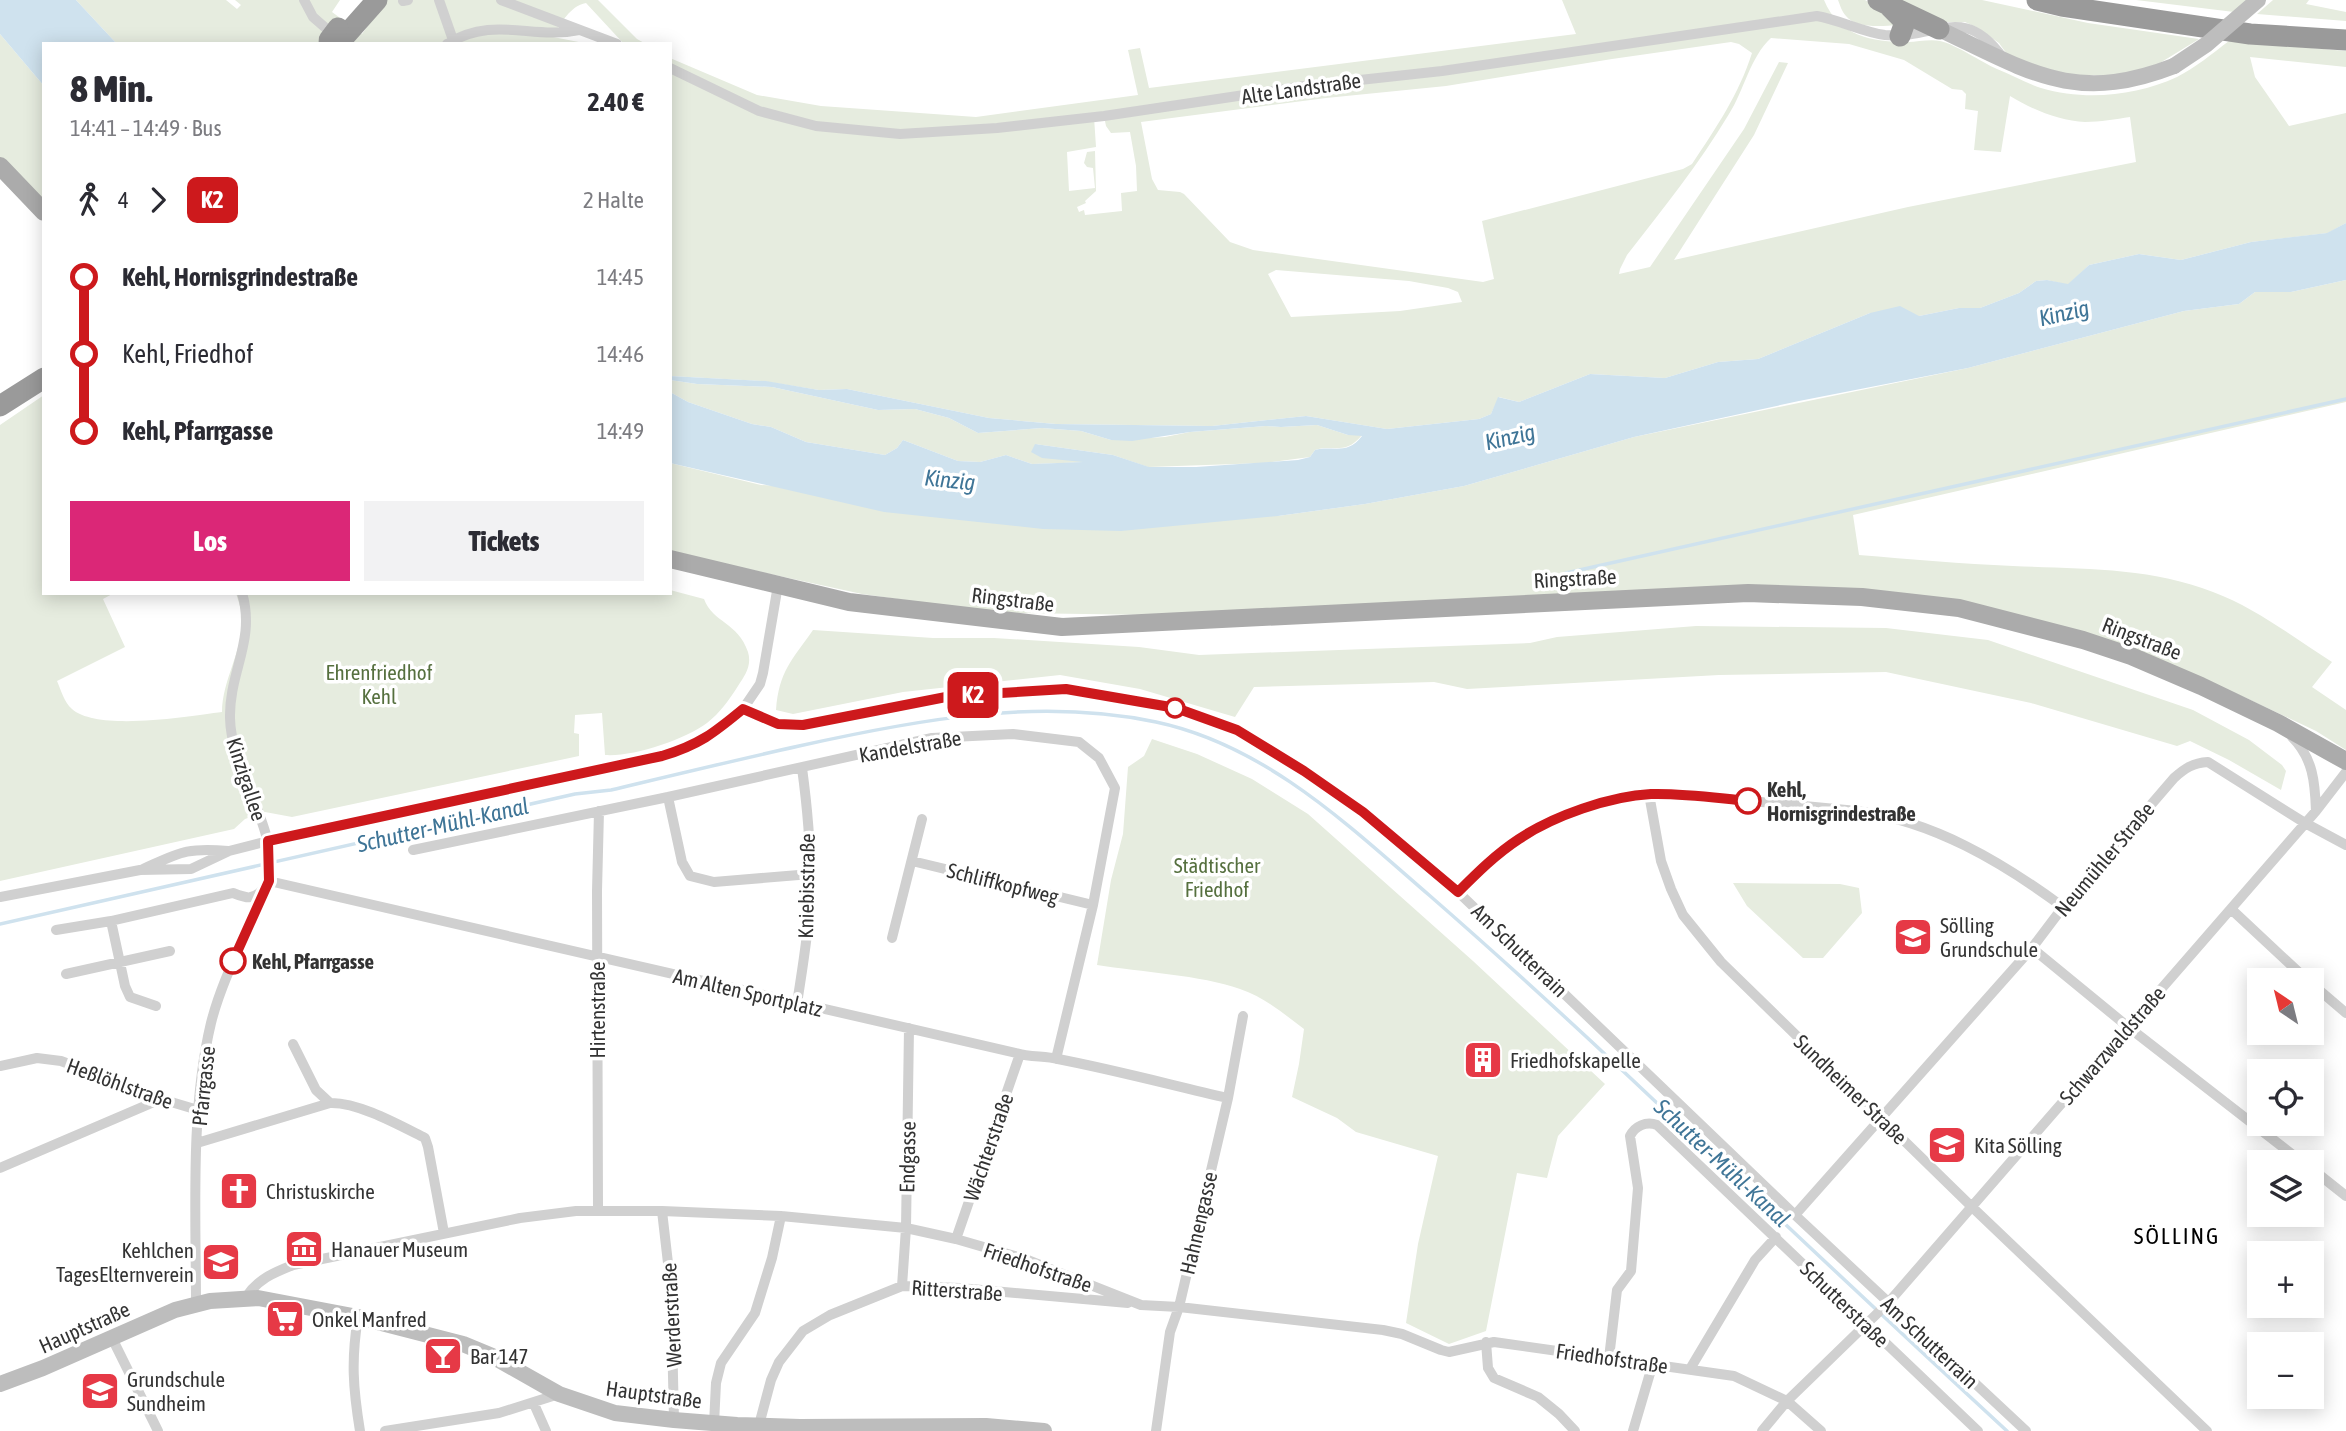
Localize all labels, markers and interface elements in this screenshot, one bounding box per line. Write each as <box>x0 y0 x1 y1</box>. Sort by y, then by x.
text: 8 Min. <box>70 67 152 110</box>
street label: Alte Landstraße <box>1240 68 1362 108</box>
text: 2.40 € <box>587 87 644 117</box>
text: 14:41 – 14:49 · Bus <box>70 115 222 141</box>
icon: walk <box>70 181 108 219</box>
icon: forward <box>139 181 177 219</box>
text: K2 <box>201 186 224 213</box>
text: 4 <box>118 187 129 213</box>
text: 2 Halte <box>583 187 644 213</box>
text: Kehl, Hornisgrindestraße <box>122 262 358 292</box>
text: 14:45 <box>597 264 644 290</box>
water label: Kinzig <box>2036 295 2092 331</box>
text: Kehl, Friedhof <box>122 339 253 369</box>
text: 14:46 <box>597 341 644 367</box>
text: Kehl, Pfarrgasse <box>122 416 273 446</box>
text: 14:49 <box>597 418 644 444</box>
water label: Kinzig <box>1482 419 1538 455</box>
water label: Kinzig <box>923 464 977 496</box>
button: Los <box>70 501 350 581</box>
button: Tickets <box>364 501 644 581</box>
street label: Ringstraße <box>1533 564 1617 592</box>
street label: Ringstraße <box>970 582 1056 616</box>
street label: Ringstraße <box>2099 612 2185 664</box>
park label: Ehrenfriedhof Kehl <box>325 660 433 708</box>
line badge: K2 <box>942 672 1004 718</box>
text: K2 <box>961 681 985 708</box>
unlabelled marker <box>1165 698 1185 718</box>
street label: Kandelstraße <box>857 725 963 767</box>
street label: Kinzigallee <box>222 734 272 824</box>
place label: Kehl, Hornisgrindestraße <box>1767 777 1916 825</box>
marker: Kehl, Hornisgrindestraße <box>1735 788 1761 814</box>
water label: Schutter-Mühl-Kanal <box>354 793 531 858</box>
street label: Neumühler Straße <box>2049 797 2159 921</box>
street label: Kniebisstraße <box>793 833 819 939</box>
park label: Städtischer Friedhof <box>1174 853 1261 901</box>
street label: Schliffkopfweg <box>945 858 1061 908</box>
street label: Am Schutterrain <box>1467 899 1573 1001</box>
place label: Sölling Grundschule <box>1940 913 2038 961</box>
school or university icon: Sölling Grundschule <box>1892 916 1934 958</box>
marker: Kehl, Pfarrgasse <box>220 948 246 974</box>
place label: Kehl, Pfarrgasse <box>252 949 374 973</box>
street label: Hirtenstraße <box>585 962 609 1058</box>
street label: Am Alten Sportplatz <box>671 963 825 1021</box>
north arrow <box>2247 968 2324 1045</box>
map controls <box>2247 968 2324 1409</box>
street label: Schwarzwaldstraße <box>2054 981 2170 1109</box>
street label: Sundheimer Straße <box>1790 1029 1912 1149</box>
building icon: Friedhofskapelle <box>1462 1039 1504 1081</box>
street label: Pfarrgasse <box>187 1045 219 1127</box>
place label: Friedhofskapelle <box>1510 1048 1641 1072</box>
street label: Heßlöhlstraße <box>64 1053 176 1113</box>
button: locate <box>2247 1059 2324 1136</box>
street label: Wächterstraße <box>958 1090 1018 1204</box>
water label: Schutter-Mühl-Kanal <box>1648 1093 1795 1232</box>
street label: Endgasse <box>894 1121 920 1193</box>
school or university icon: Kita Sölling <box>1926 1124 1968 1166</box>
place label: Kita Sölling <box>1974 1133 2062 1157</box>
button: layers <box>2247 1150 2324 1227</box>
street label: Hahnengasse <box>1175 1169 1221 1277</box>
church icon: Christuskirche <box>218 1170 260 1212</box>
place label: Christuskirche <box>266 1179 375 1203</box>
district label: SÖLLING <box>2134 1223 2220 1249</box>
museum icon: Hanauer Museum <box>283 1228 325 1270</box>
place label: Hanauer Museum <box>331 1237 468 1261</box>
street label: Friedhofstraße <box>981 1237 1095 1297</box>
place label: Kehlchen TagesElternverein <box>56 1238 194 1286</box>
school or university icon: Kehlchen TagesElternverein <box>200 1241 242 1283</box>
button: + <box>2247 1241 2324 1318</box>
street label: Schutterstraße <box>1796 1256 1894 1352</box>
street label: Werderstraße <box>656 1262 686 1368</box>
street label: Ritterstraße <box>911 1275 1003 1305</box>
street label: Am Schutterrain <box>1877 1291 1983 1393</box>
street label: Hauptstraße <box>35 1296 133 1358</box>
supermarket icon: Onkel Manfred <box>264 1298 306 1340</box>
place label: Onkel Manfred <box>312 1307 427 1331</box>
button: − <box>2247 1332 2324 1409</box>
bar icon: Bar 147 <box>422 1335 464 1377</box>
street label: Friedhofstraße <box>1555 1338 1669 1378</box>
place label: Bar 147 <box>470 1344 528 1368</box>
place label: Grundschule Sundheim <box>127 1367 225 1415</box>
school or university icon: Grundschule Sundheim <box>79 1370 121 1412</box>
street label: Hauptstraße <box>605 1375 703 1413</box>

